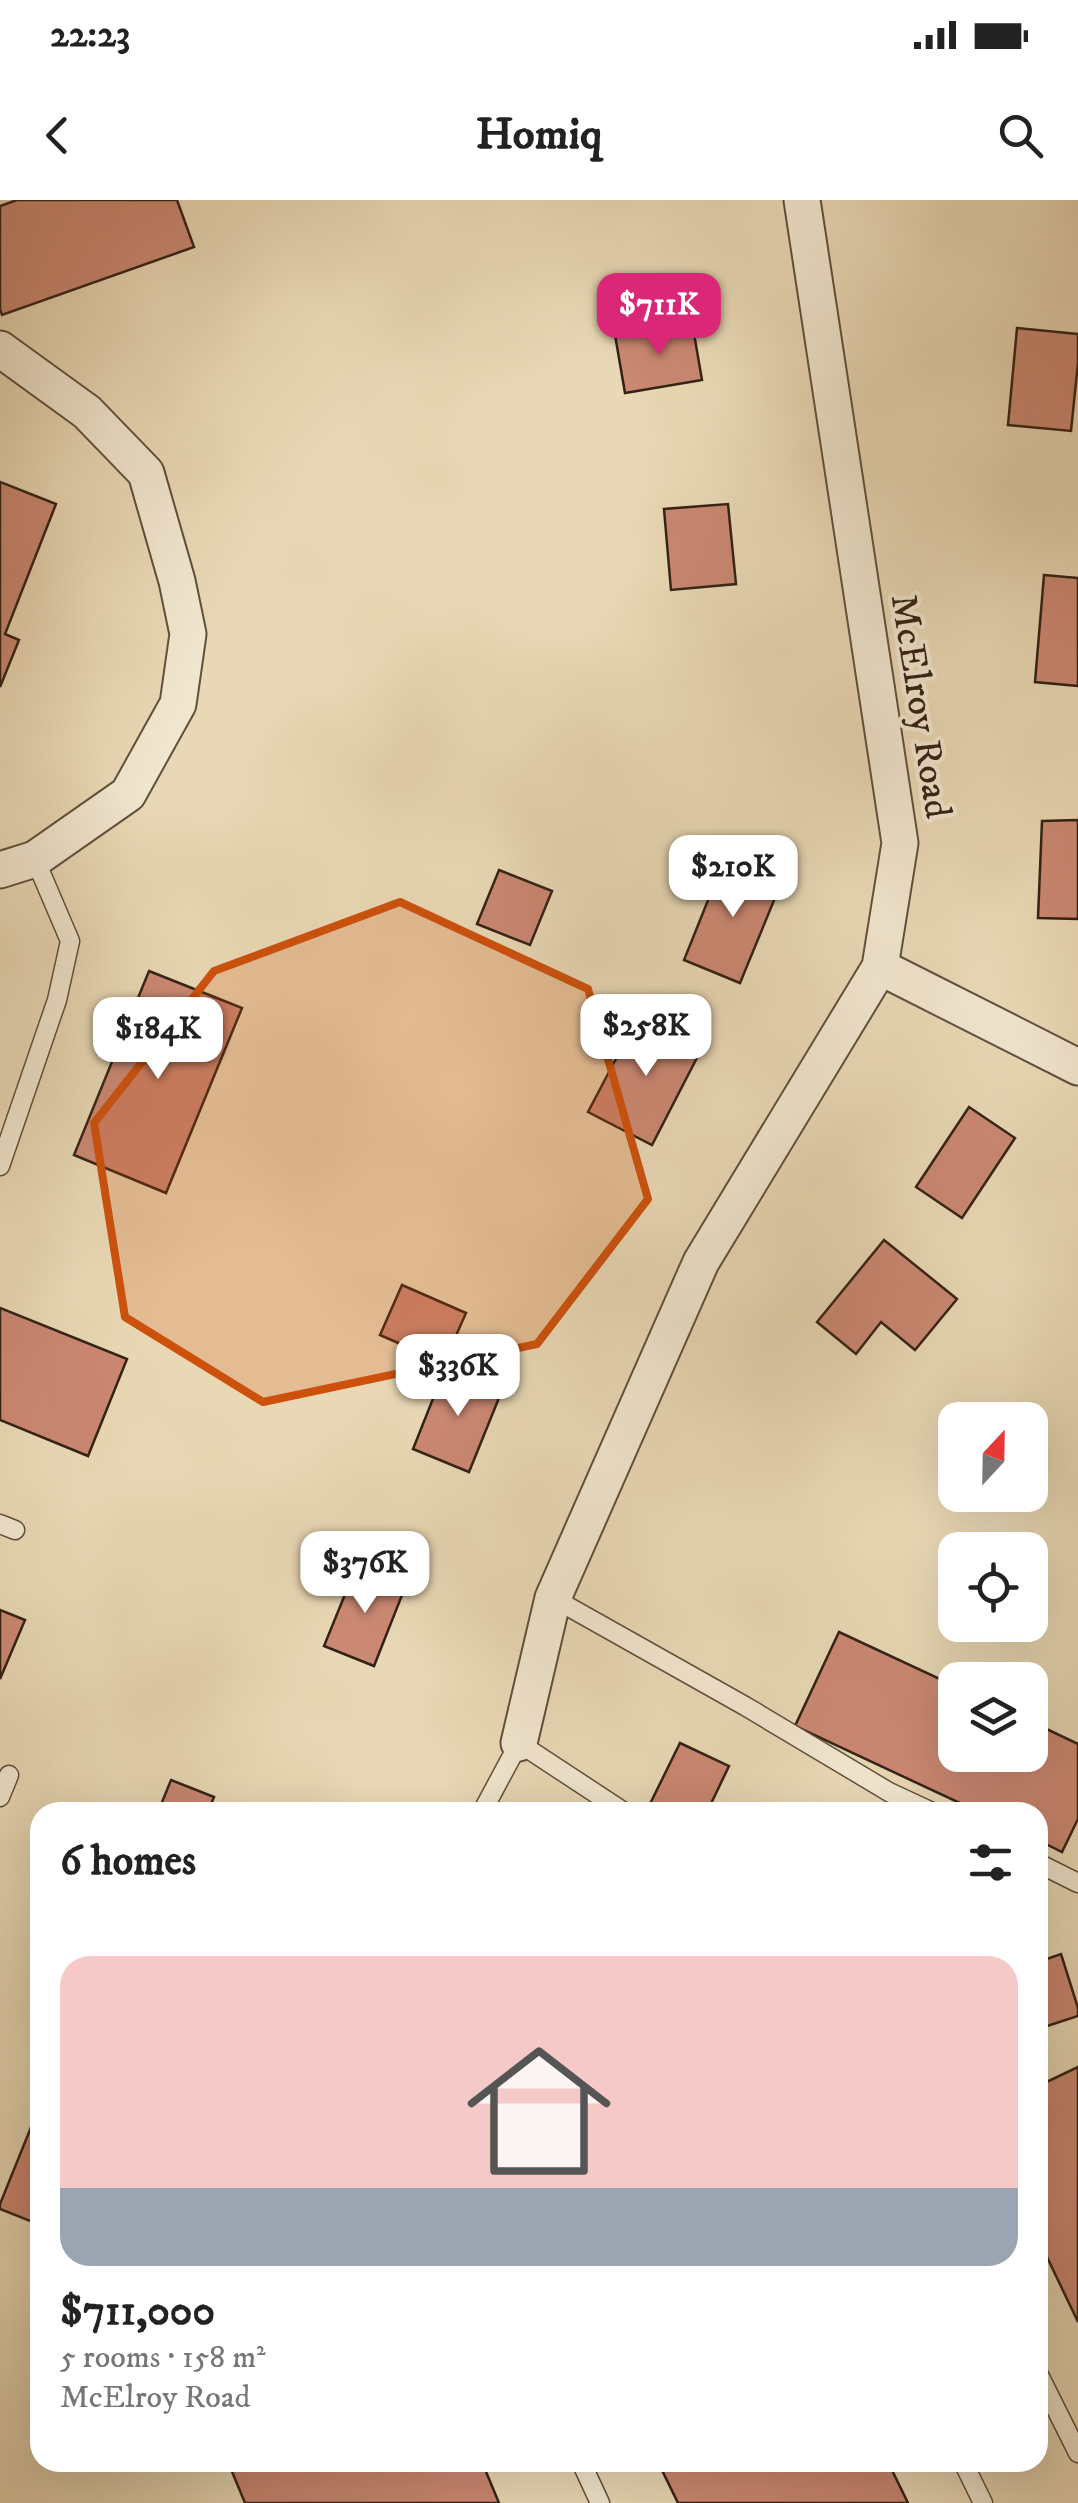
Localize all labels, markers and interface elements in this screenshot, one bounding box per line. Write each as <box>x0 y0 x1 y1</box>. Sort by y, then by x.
text: 22:23 <box>50 11 130 59</box>
text: Homiq <box>476 107 602 163</box>
icon: back <box>30 108 85 163</box>
icon: search <box>993 108 1048 163</box>
pin: $711K <box>589 273 729 358</box>
text: $711K <box>619 285 699 325</box>
street label: McElroy Road <box>879 591 961 822</box>
pin: $210K <box>663 835 803 920</box>
text: $210K <box>691 847 775 887</box>
pin: $258K <box>576 994 716 1079</box>
pin: $184K <box>88 997 228 1082</box>
text: $258K <box>602 1006 690 1046</box>
text: $184K <box>115 1009 201 1049</box>
pin: $336K <box>388 1334 528 1419</box>
text: $336K <box>418 1346 498 1386</box>
north arrow <box>938 1402 1048 1512</box>
map controls <box>938 1402 1048 1772</box>
pin: $376K <box>295 1531 435 1616</box>
button: locate <box>938 1532 1048 1642</box>
text: $376K <box>322 1543 408 1583</box>
button: layers <box>938 1662 1048 1772</box>
icon: filters <box>963 1835 1018 1890</box>
text: 6 homes <box>60 1836 196 1888</box>
icon: home <box>449 2021 629 2201</box>
text: $711,000 <box>60 2286 215 2338</box>
text: 5 rooms · 158 m² <box>60 2338 266 2378</box>
text: McElroy Road <box>60 2378 250 2418</box>

